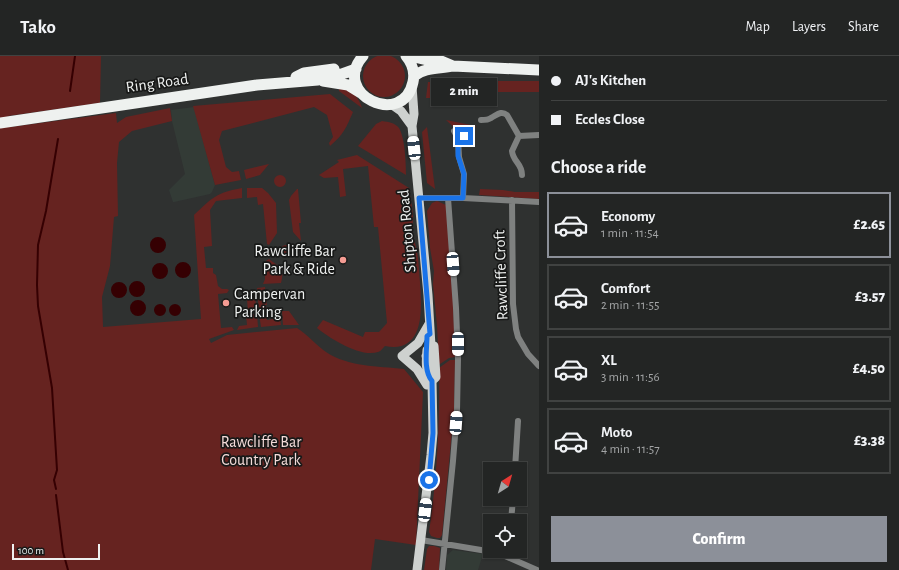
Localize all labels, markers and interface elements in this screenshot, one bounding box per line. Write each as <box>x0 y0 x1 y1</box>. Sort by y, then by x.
text: Tako <box>20 18 56 37</box>
text: Map <box>745 20 770 34</box>
text: Layers <box>792 20 826 34</box>
text: Share <box>848 20 879 34</box>
street label: Ring Road <box>125 71 189 95</box>
text: AJ's Kitchen <box>575 73 646 88</box>
callout: 2 min <box>431 78 497 106</box>
text: 2 min <box>449 85 479 98</box>
text: Eccles Close <box>575 112 645 127</box>
route end <box>455 127 473 145</box>
car <box>407 135 421 161</box>
text: Choose a ride <box>551 159 646 177</box>
street label: Shipton Road <box>395 189 419 273</box>
icon: car <box>553 207 589 243</box>
text: Economy <box>601 209 655 224</box>
text: £2.65 <box>854 217 885 232</box>
text: 1 min · 11:54 <box>601 227 659 240</box>
street label: Rawcliffe Croft <box>491 230 511 320</box>
place label: Rawcliffe Bar Park & Ride <box>254 243 336 277</box>
car <box>446 252 460 276</box>
marker: Rawcliffe Bar Park & Ride <box>338 255 348 265</box>
icon: car <box>553 279 589 315</box>
text: Comfort <box>601 281 650 296</box>
place label: Campervan Parking <box>234 286 305 320</box>
text: £3.57 <box>855 289 885 304</box>
marker: Campervan Parking <box>221 298 231 308</box>
text: 2 min · 11:55 <box>601 299 659 312</box>
car <box>452 332 464 356</box>
icon: car <box>553 351 589 387</box>
text: XL <box>601 353 617 368</box>
text: £4.50 <box>853 361 885 376</box>
text: 3 min · 11:56 <box>601 371 660 384</box>
car <box>449 411 463 435</box>
icon: car <box>553 423 589 459</box>
text: Moto <box>601 425 633 440</box>
text: £3.38 <box>854 433 885 448</box>
park label: Rawcliffe Bar Country Park <box>221 434 302 469</box>
text: 4 min · 11:57 <box>601 443 660 456</box>
north arrow <box>483 462 527 506</box>
map controls <box>483 462 527 558</box>
route start <box>420 471 438 489</box>
car <box>418 497 432 523</box>
button: locate <box>483 514 527 558</box>
button: Confirm <box>551 516 887 562</box>
scale bar <box>12 542 100 561</box>
text: 100 m <box>18 545 44 556</box>

